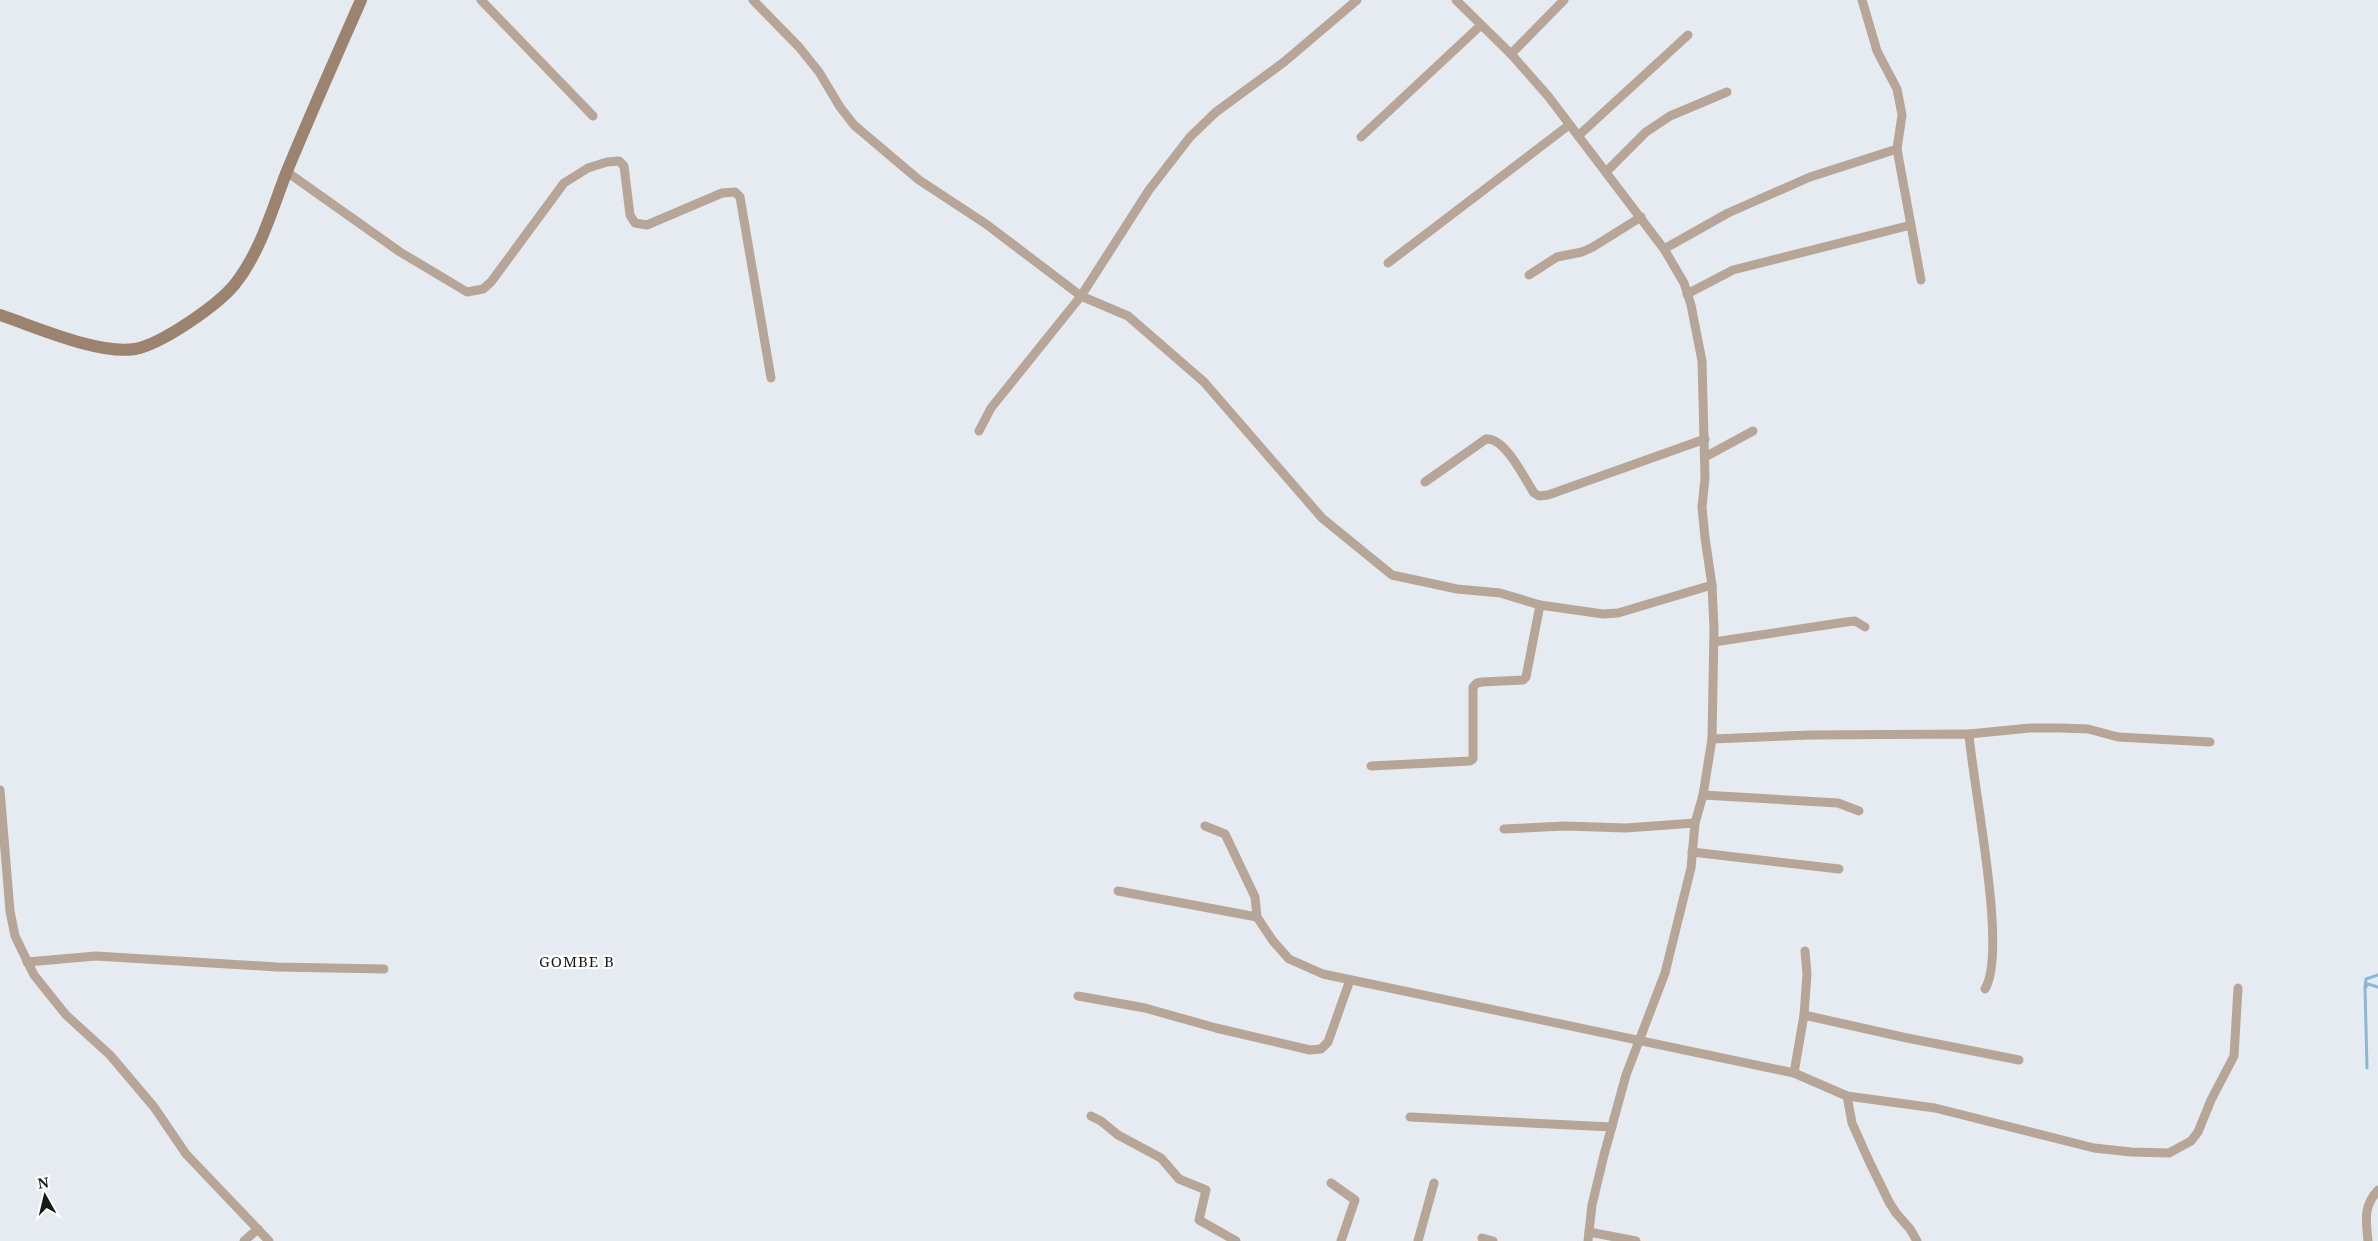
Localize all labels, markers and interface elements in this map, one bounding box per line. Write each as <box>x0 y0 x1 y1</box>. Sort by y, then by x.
district label: GOMBE B <box>539 951 615 971</box>
north arrow <box>20 1171 70 1221</box>
text: N <box>36 1172 50 1193</box>

